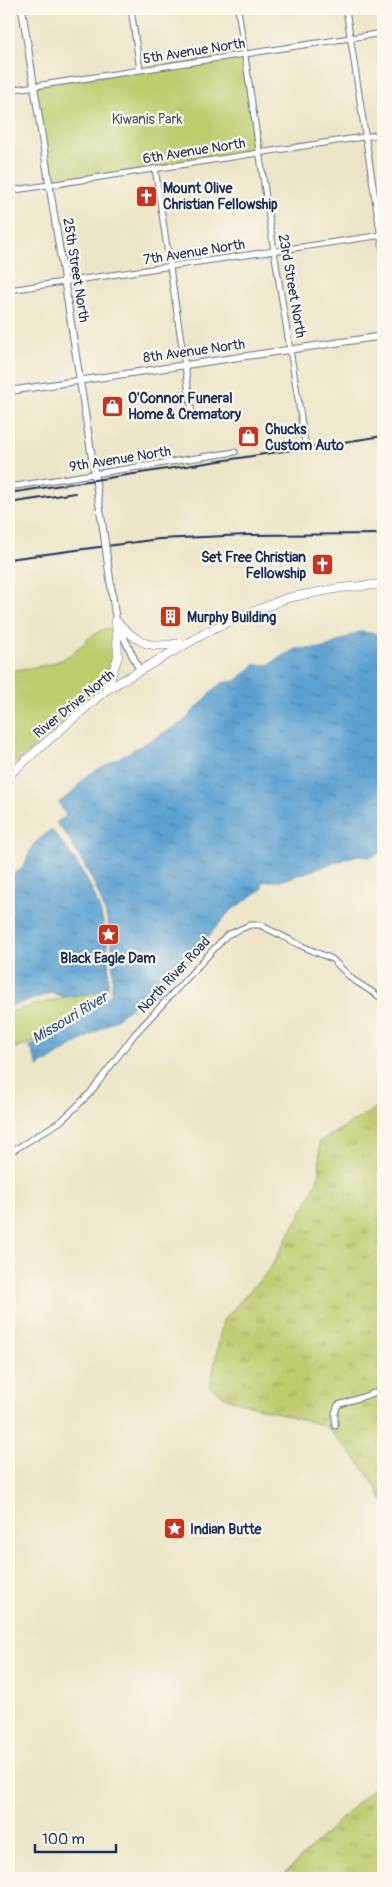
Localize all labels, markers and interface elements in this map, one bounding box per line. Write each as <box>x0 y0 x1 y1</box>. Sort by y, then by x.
street label: 5th Avenue North <box>142 35 246 67</box>
park label: Kiwanis Park <box>112 111 183 128</box>
street label: 6th Avenue North <box>141 134 247 168</box>
place label: Mount Olive Christian Fellowship <box>163 180 278 213</box>
church icon: Mount Olive Christian Fellowship <box>135 184 159 208</box>
street label: 25th Street North <box>59 216 93 324</box>
street label: 23rd Street North <box>275 233 309 339</box>
street label: 7th Avenue North <box>142 236 246 268</box>
street label: 8th Avenue North <box>142 335 246 367</box>
place label: O'Connor Funeral Home & Crematory <box>128 390 241 423</box>
shop icon: O'Connor Funeral Home & Crematory <box>100 394 124 418</box>
place label: Chucks Custom Auto <box>265 421 344 454</box>
shop icon: Chucks Custom Auto <box>237 425 261 449</box>
street label: 9th Avenue North <box>68 443 172 475</box>
place label: Set Free Christian Fellowship <box>201 549 306 582</box>
church icon: Set Free Christian Fellowship <box>310 553 334 577</box>
building icon: Murphy Building <box>159 605 183 629</box>
place label: Murphy Building <box>187 609 276 626</box>
street label: River Drive North <box>30 666 118 742</box>
place icon: Black Eagle Dam <box>96 923 120 947</box>
street label: North River Road <box>134 933 214 1017</box>
place label: Black Eagle Dam <box>60 950 156 967</box>
water label: Missouri River <box>29 987 113 1048</box>
place icon: Indian Butte <box>162 1517 186 1541</box>
place label: Indian Butte <box>190 1521 263 1538</box>
scale bar <box>35 1822 116 1854</box>
text: 100 m <box>42 1830 85 1849</box>

